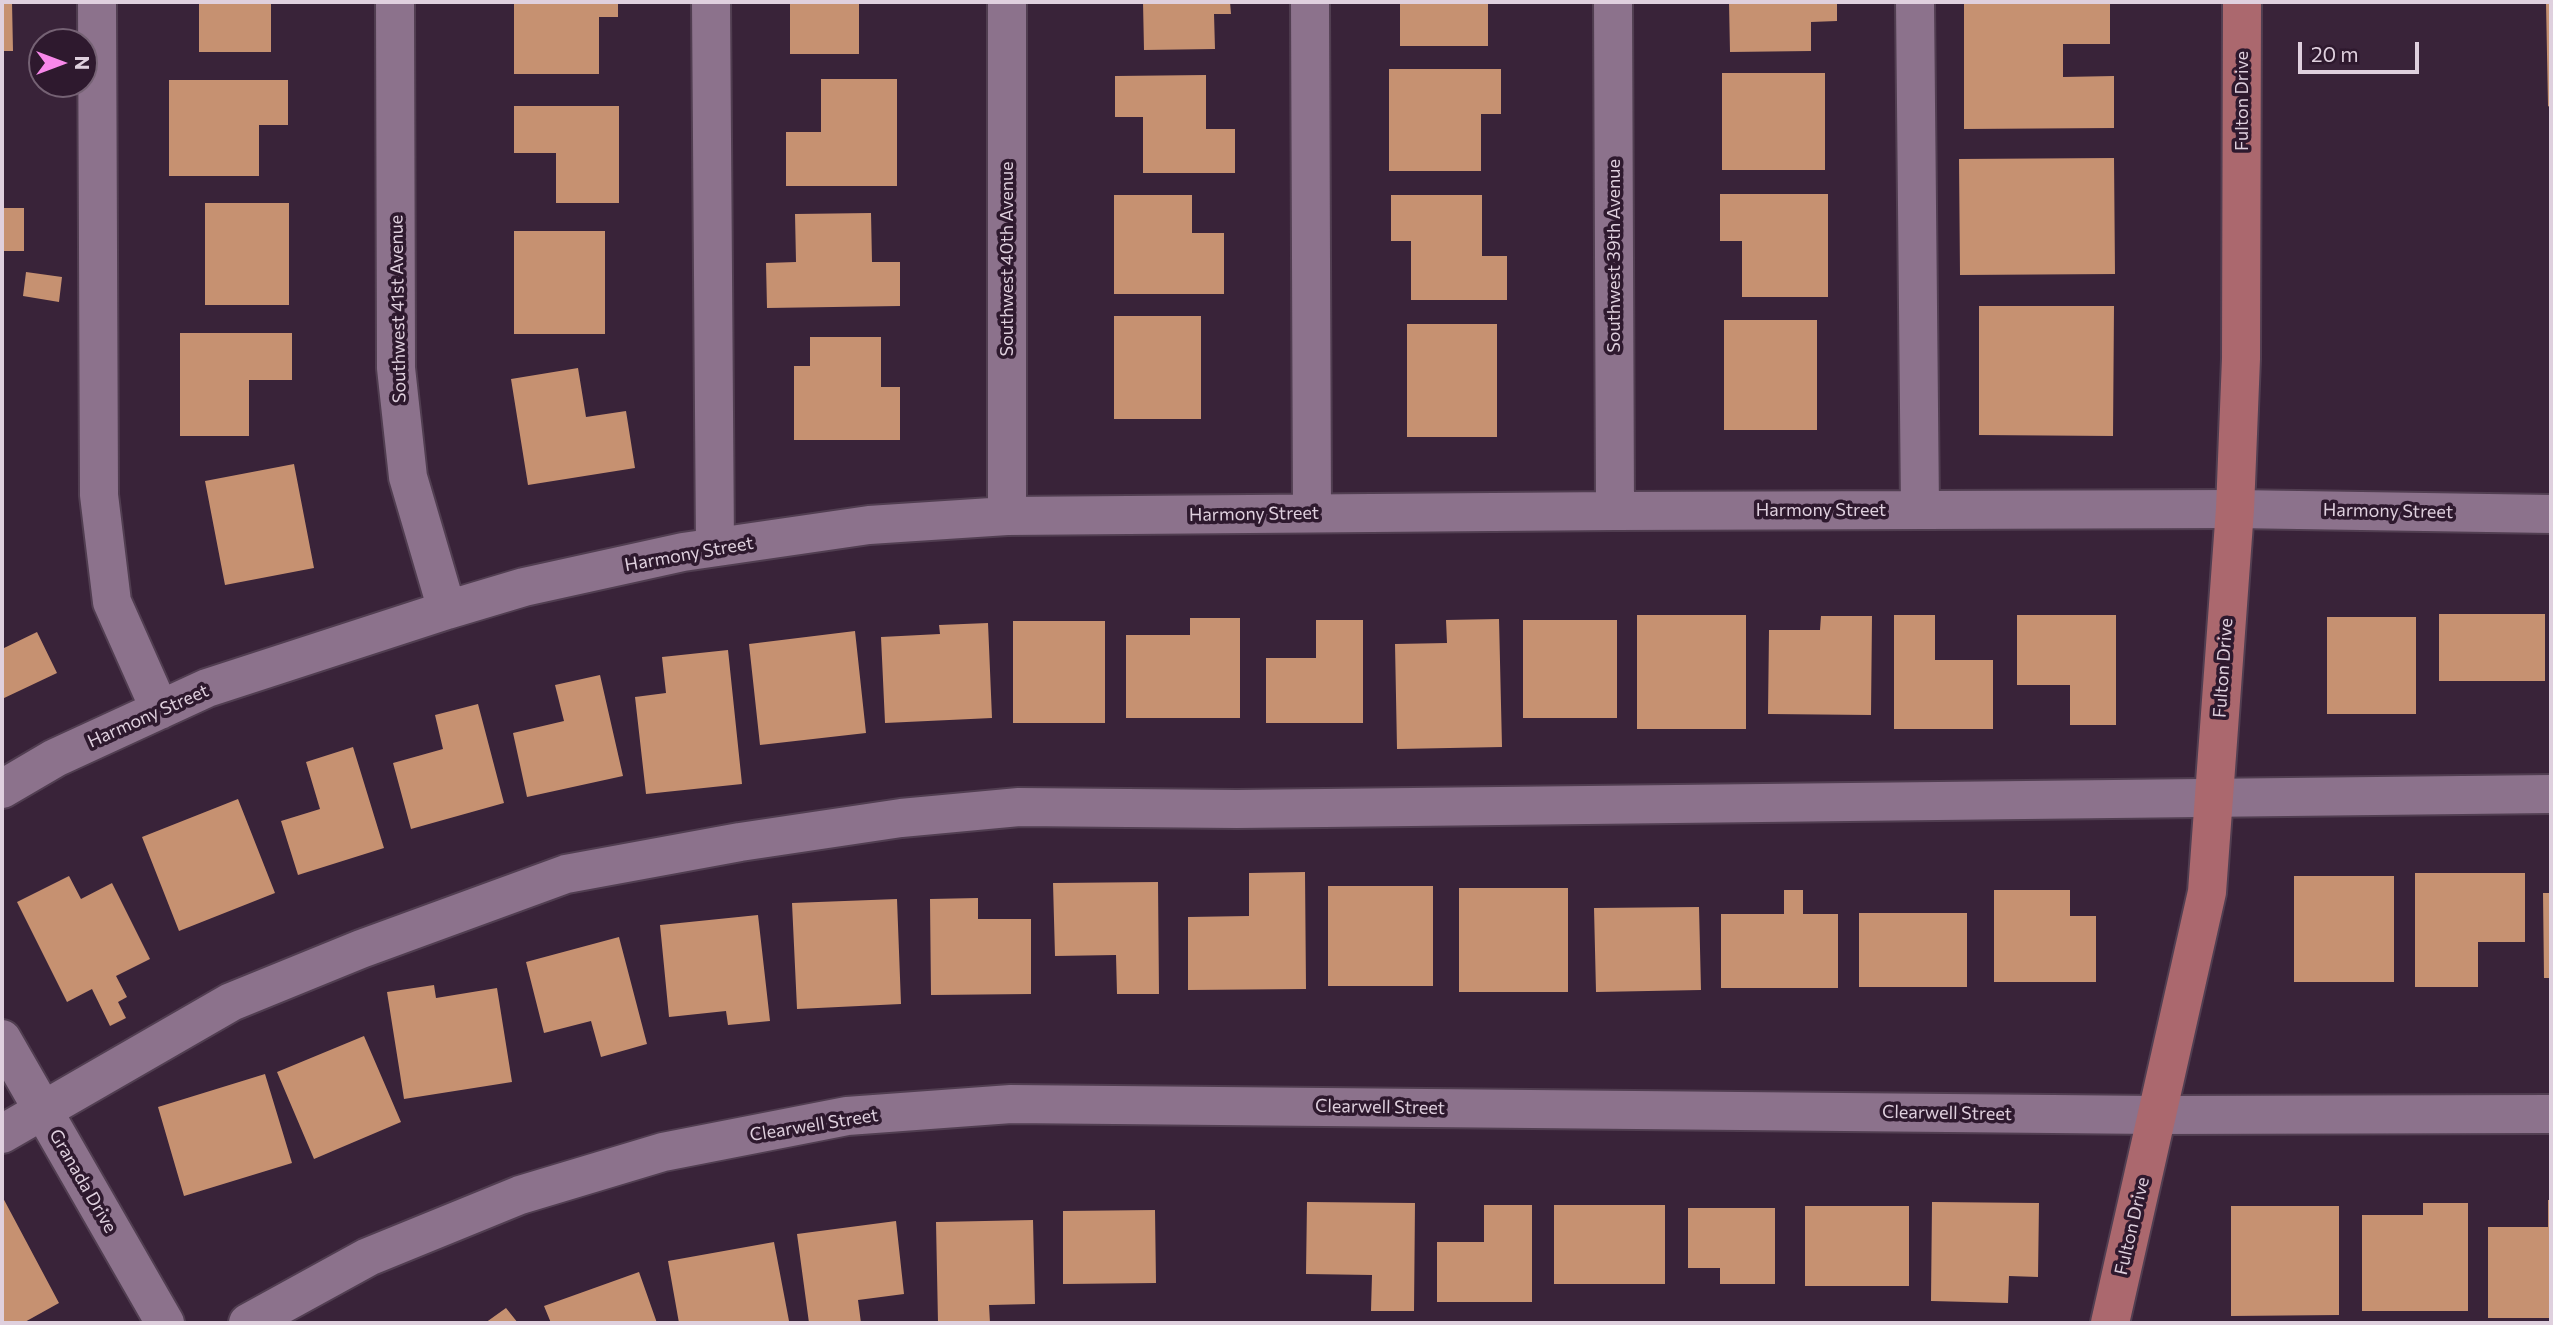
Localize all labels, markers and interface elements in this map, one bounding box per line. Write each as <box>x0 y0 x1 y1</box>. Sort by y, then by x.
north arrow <box>28 28 98 98</box>
scale bar <box>2301 28 2422 72</box>
text: 20 m <box>2311 41 2359 66</box>
street label: Fulton Drive <box>2231 51 2253 151</box>
text: N <box>71 56 94 70</box>
street label: Southwest 39th Avenue <box>1603 159 1625 353</box>
street label: Southwest 40th Avenue <box>996 161 1018 357</box>
street label: Southwest 41st Avenue <box>386 215 410 403</box>
street label: Harmony Street <box>1756 499 1886 521</box>
street label: Harmony Street <box>2323 499 2453 523</box>
street label: Harmony Street <box>1189 502 1319 526</box>
street label: Harmony Street <box>623 532 755 576</box>
street label: Fulton Drive <box>2209 617 2237 719</box>
street label: Harmony Street <box>84 680 212 752</box>
street label: Clearwell Street <box>1315 1095 1445 1119</box>
street label: Clearwell Street <box>1882 1101 2012 1125</box>
street label: Clearwell Street <box>748 1104 880 1146</box>
street label: Granada Drive <box>45 1125 121 1237</box>
street label: Fulton Drive <box>2110 1175 2154 1277</box>

